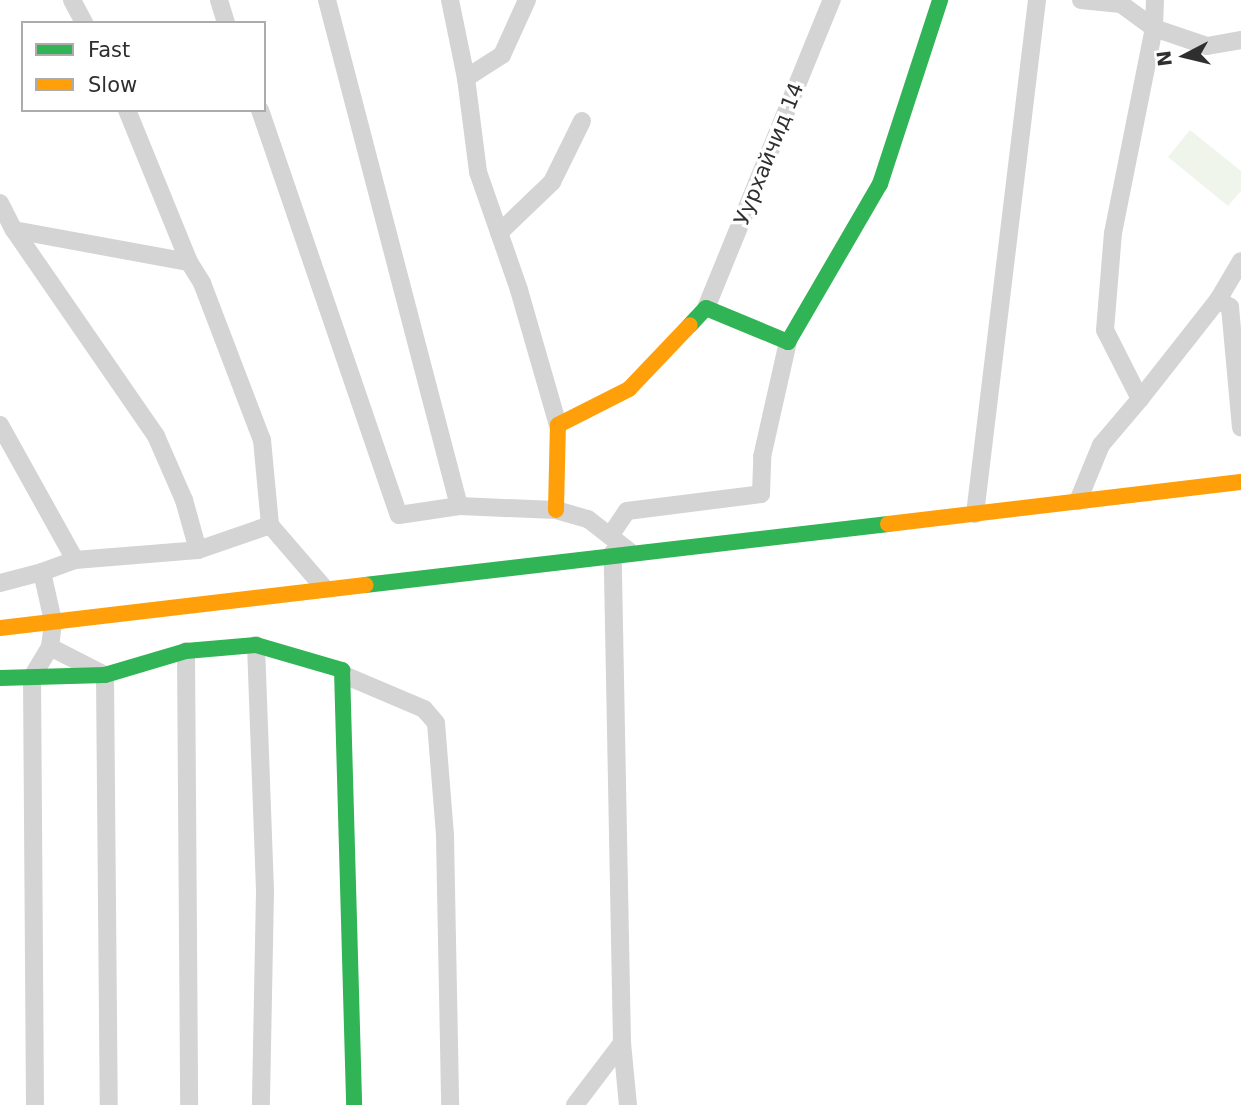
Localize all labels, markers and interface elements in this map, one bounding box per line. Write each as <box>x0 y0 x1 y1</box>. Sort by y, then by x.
legend <box>21 21 266 112</box>
north arrow <box>1150 21 1220 91</box>
text: Fast <box>88 38 130 62</box>
text: N <box>1152 49 1176 68</box>
text: Slow <box>88 73 137 97</box>
street label: Уурхайчид 14 <box>729 79 809 229</box>

